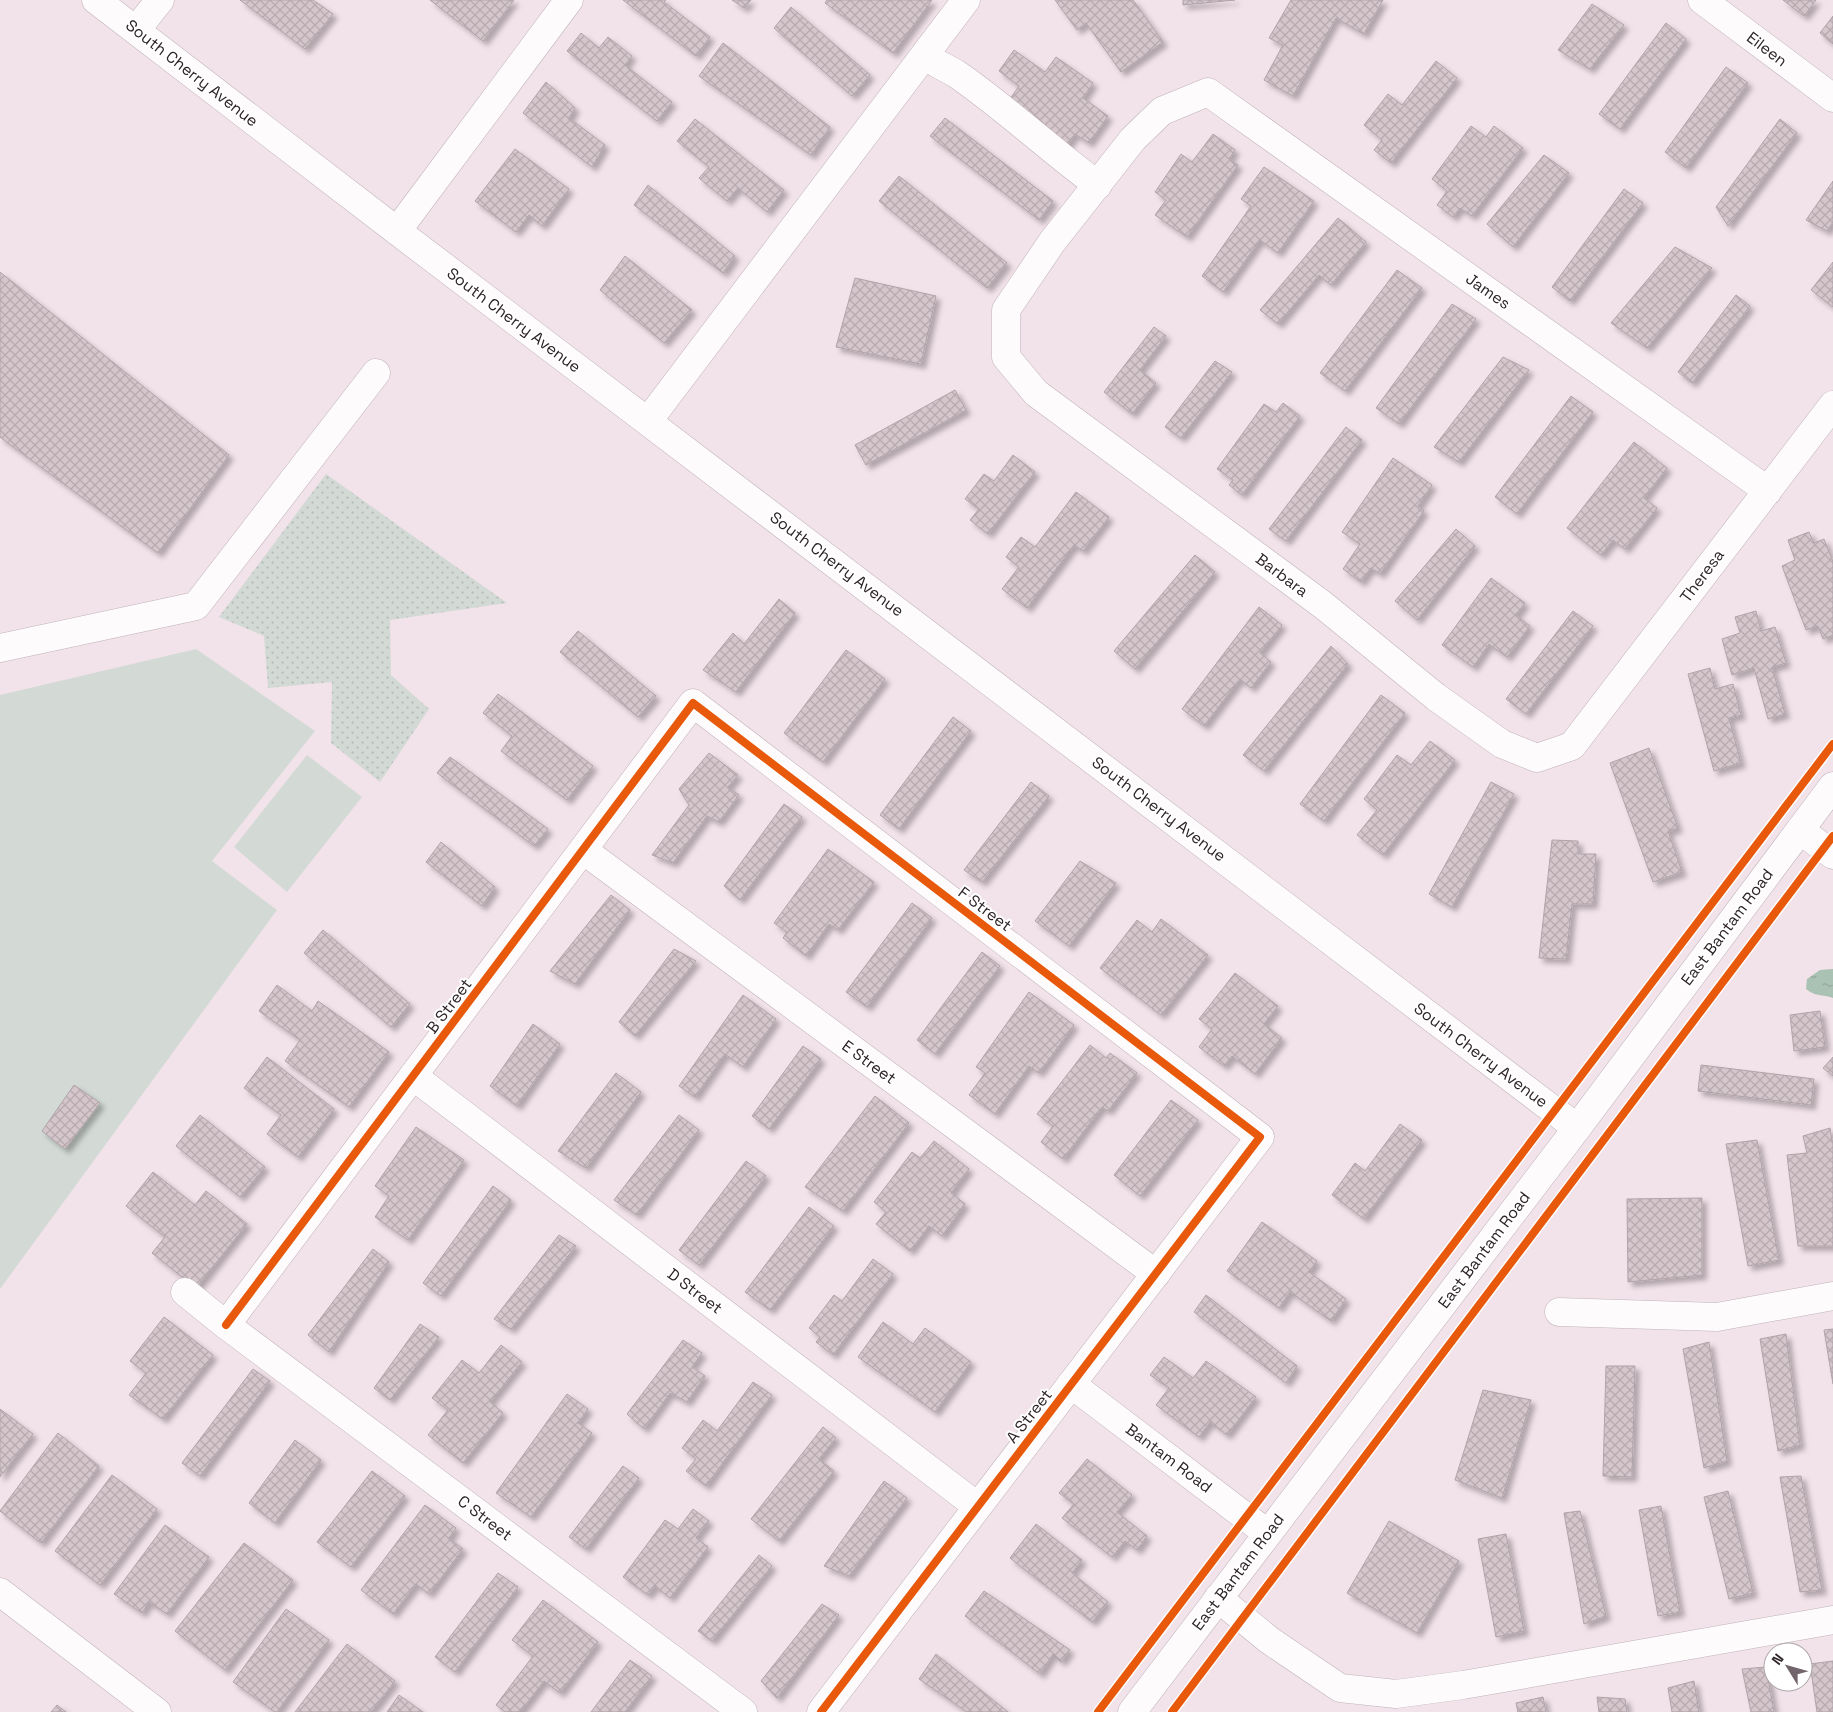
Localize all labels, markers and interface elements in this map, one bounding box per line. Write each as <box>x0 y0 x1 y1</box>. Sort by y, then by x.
street label: South Cherry Avenue <box>121 15 263 131</box>
street label: Eileen <box>1742 27 1792 71</box>
street label: South Cherry Avenue <box>443 263 585 377</box>
street label: James <box>1462 268 1514 314</box>
street label: South Cherry Avenue <box>766 507 908 621</box>
street label: Theresa <box>1675 545 1729 607</box>
street label: Barbara <box>1252 548 1312 602</box>
street label: South Cherry Avenue <box>1088 752 1230 866</box>
street label: East Bantam Road <box>1676 864 1778 990</box>
street label: F Street <box>954 882 1016 936</box>
street label: B Street <box>421 974 477 1038</box>
street label: South Cherry Avenue <box>1410 998 1552 1112</box>
street label: E Street <box>838 1035 900 1089</box>
street label: East Bantam Road <box>1433 1187 1535 1313</box>
street label: D Street <box>663 1263 727 1319</box>
street label: A Street <box>1001 1385 1057 1447</box>
street label: Bantam Road <box>1122 1419 1216 1497</box>
street label: C Street <box>453 1491 517 1545</box>
street label: East Bantam Road <box>1187 1509 1289 1635</box>
north arrow <box>1763 1642 1813 1692</box>
text: N <box>1768 1650 1788 1668</box>

